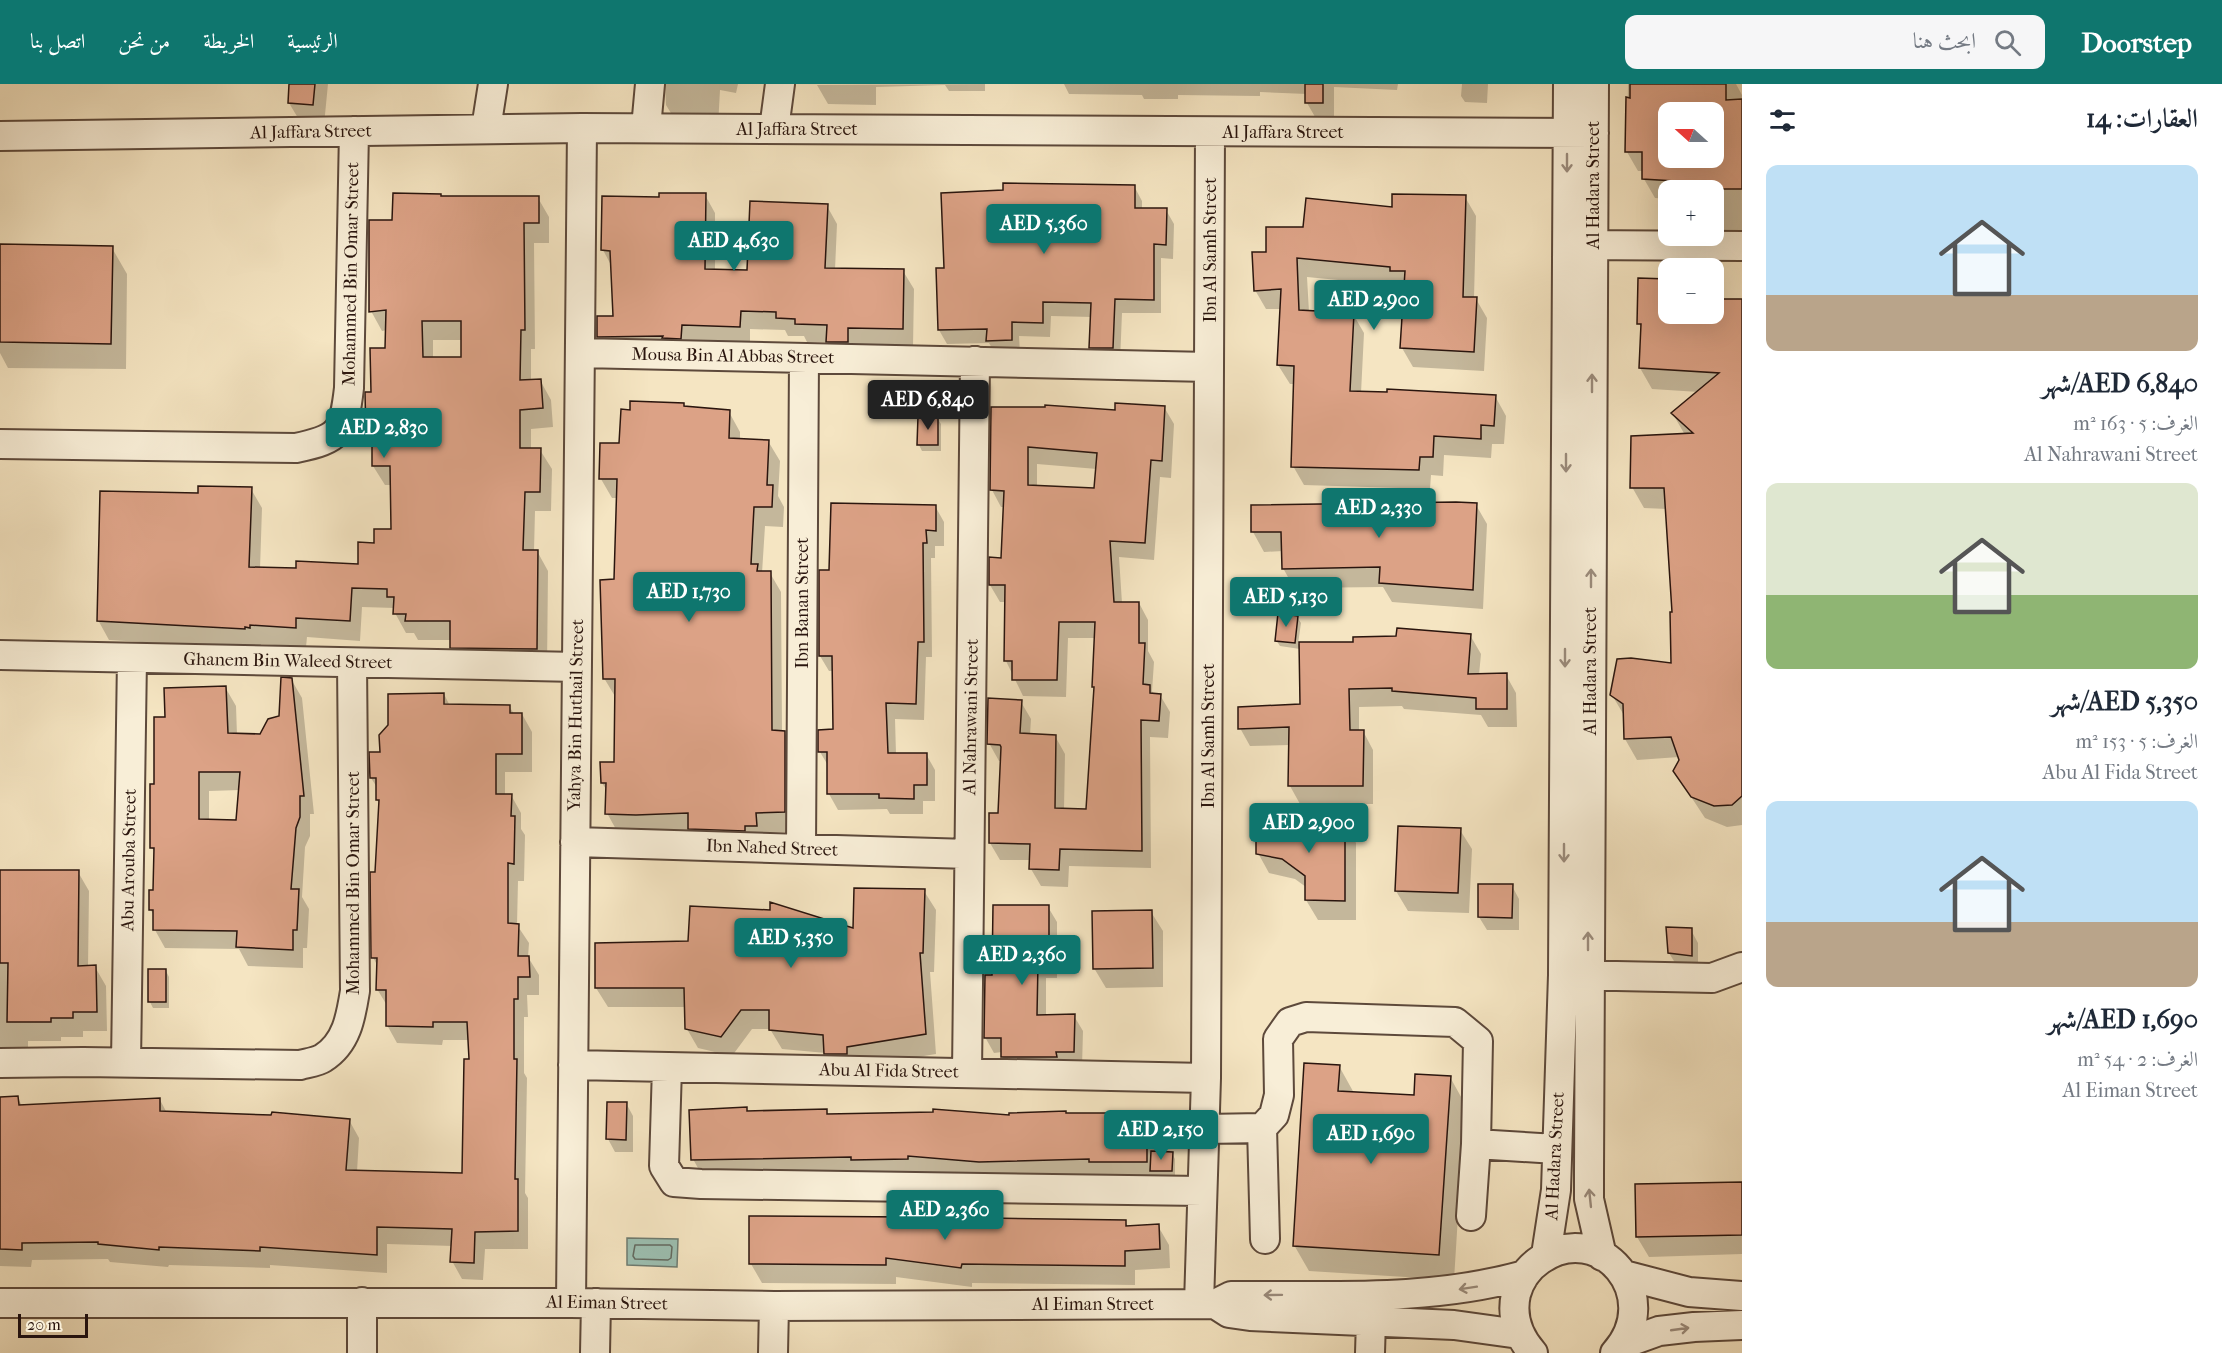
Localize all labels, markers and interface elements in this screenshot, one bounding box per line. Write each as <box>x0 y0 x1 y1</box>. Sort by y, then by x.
search box <box>1625 15 2045 69</box>
icon: search <box>1991 26 2024 59</box>
text: Doorstep <box>2081 26 2192 59</box>
text: ابحث هنا <box>1913 28 1976 54</box>
text: اتصل بنا <box>30 29 85 53</box>
text: من نحن <box>118 29 170 53</box>
text: الخريطة <box>203 29 254 53</box>
text: الرئيسية <box>287 29 338 53</box>
north arrow <box>1658 102 1724 168</box>
map controls <box>1658 102 1724 324</box>
text: العقارات: 14 <box>2086 103 2198 134</box>
icon: filters <box>1766 104 1799 137</box>
street label: Al Jaffara Street <box>735 119 858 140</box>
street label: Al Jaffara Street <box>249 120 372 144</box>
street label: Al Hadara Street <box>1583 120 1604 250</box>
street label: Al Jaffara Street <box>1221 122 1344 143</box>
one-way arrow <box>1562 153 1573 173</box>
street label: Mohammed Bin Omar Street <box>339 161 363 386</box>
street label: Ibn Al Samh Street <box>1200 177 1221 323</box>
button: + <box>1658 180 1724 246</box>
pin: AED 5,360 <box>975 204 1113 255</box>
icon: home <box>1928 204 2036 312</box>
text: AED 5,360 <box>1000 212 1088 235</box>
pin: AED 4,630 <box>665 221 803 272</box>
text: AED 4,630 <box>688 229 780 252</box>
button: − <box>1658 258 1724 324</box>
pin: AED 2,900 <box>1305 280 1443 331</box>
text: AED 2,900 <box>1328 288 1420 311</box>
street label: Mousa Bin Al Abbas Street <box>631 344 835 368</box>
text: AED 6,840/شهر <box>2042 368 2198 399</box>
one-way arrow <box>1586 373 1598 393</box>
pin: AED 6,840 <box>859 380 997 431</box>
text: AED 6,840 <box>882 388 974 411</box>
pin: AED 2,830 <box>315 408 453 459</box>
text: الغرف: 5 · 163 m² <box>2073 412 2198 435</box>
text: AED 2,830 <box>340 416 428 439</box>
text: Al Nahrawani Street <box>2024 443 2198 466</box>
one-way arrow <box>1560 453 1572 473</box>
pin: AED 2,330 <box>1310 488 1448 539</box>
text: AED 2,330 <box>1336 496 1422 519</box>
icon: home <box>1928 522 2036 630</box>
street label: Ibn Banan Street <box>792 537 813 669</box>
one-way arrow <box>1585 568 1597 588</box>
pin: AED 1,730 <box>620 572 758 623</box>
pin: AED 5,130 <box>1217 577 1355 628</box>
text: AED 1,730 <box>647 580 731 603</box>
text: AED 5,130 <box>1244 585 1328 608</box>
street label: Al Hadara Street <box>1580 606 1601 736</box>
street label: Yahya Bin Huthail Street <box>564 618 588 812</box>
street label: Al Nahrawani Street <box>959 638 983 796</box>
one-way arrow <box>1559 648 1571 668</box>
street label: Ghanem Bin Waleed Street <box>183 649 393 673</box>
street label: Ibn Al Samh Street <box>1198 663 1219 809</box>
text: AED 5,350/شهر <box>2051 686 2198 717</box>
text: الغرف: 5 · 153 m² <box>2075 730 2198 753</box>
text: Abu Al Fida Street <box>2043 761 2198 784</box>
street label: Mohammed Bin Omar Street <box>343 770 364 995</box>
street label: Abu Arouba Street <box>117 788 141 932</box>
pin: AED 2,900 <box>1240 803 1378 854</box>
text: AED 2,900 <box>1263 811 1355 834</box>
street label: Ibn Nahed Street <box>706 835 839 861</box>
icon: home <box>1928 840 2036 948</box>
one-way arrow <box>1558 843 1570 863</box>
pin: AED 5,350 <box>722 918 860 969</box>
text: AED 5,350 <box>748 926 834 949</box>
one-way arrow <box>1582 931 1594 951</box>
pin: AED 2,360 <box>953 935 1091 986</box>
text: AED 2,360 <box>977 943 1067 966</box>
text: AED 1,690/شهر <box>2047 1004 2198 1035</box>
text: الغرف: 2 · 54 m² <box>2077 1048 2198 1071</box>
street label: Abu Al Fida Street <box>818 1059 960 1083</box>
text: Al Eiman Street <box>2063 1079 2198 1102</box>
street label: Al Hadara Street <box>1541 1091 1569 1222</box>
pin: AED 2,150 <box>1092 1110 1230 1161</box>
pin: AED 1,690 <box>1302 1114 1440 1165</box>
text: AED 2,150 <box>1118 1118 1204 1141</box>
text: AED 1,690 <box>1327 1122 1415 1145</box>
one-way arrow <box>1584 1189 1595 1209</box>
pin: AED 2,360 <box>876 1190 1014 1241</box>
text: AED 2,360 <box>900 1198 990 1221</box>
one-way arrow <box>1458 1283 1478 1294</box>
one-way arrow <box>1264 1289 1284 1301</box>
street label: Al Eiman Street <box>545 1291 669 1315</box>
street label: Al Eiman Street <box>1031 1294 1155 1315</box>
scale bar <box>18 1311 88 1338</box>
text: 20 m <box>27 1315 61 1334</box>
one-way arrow <box>1669 1323 1689 1334</box>

